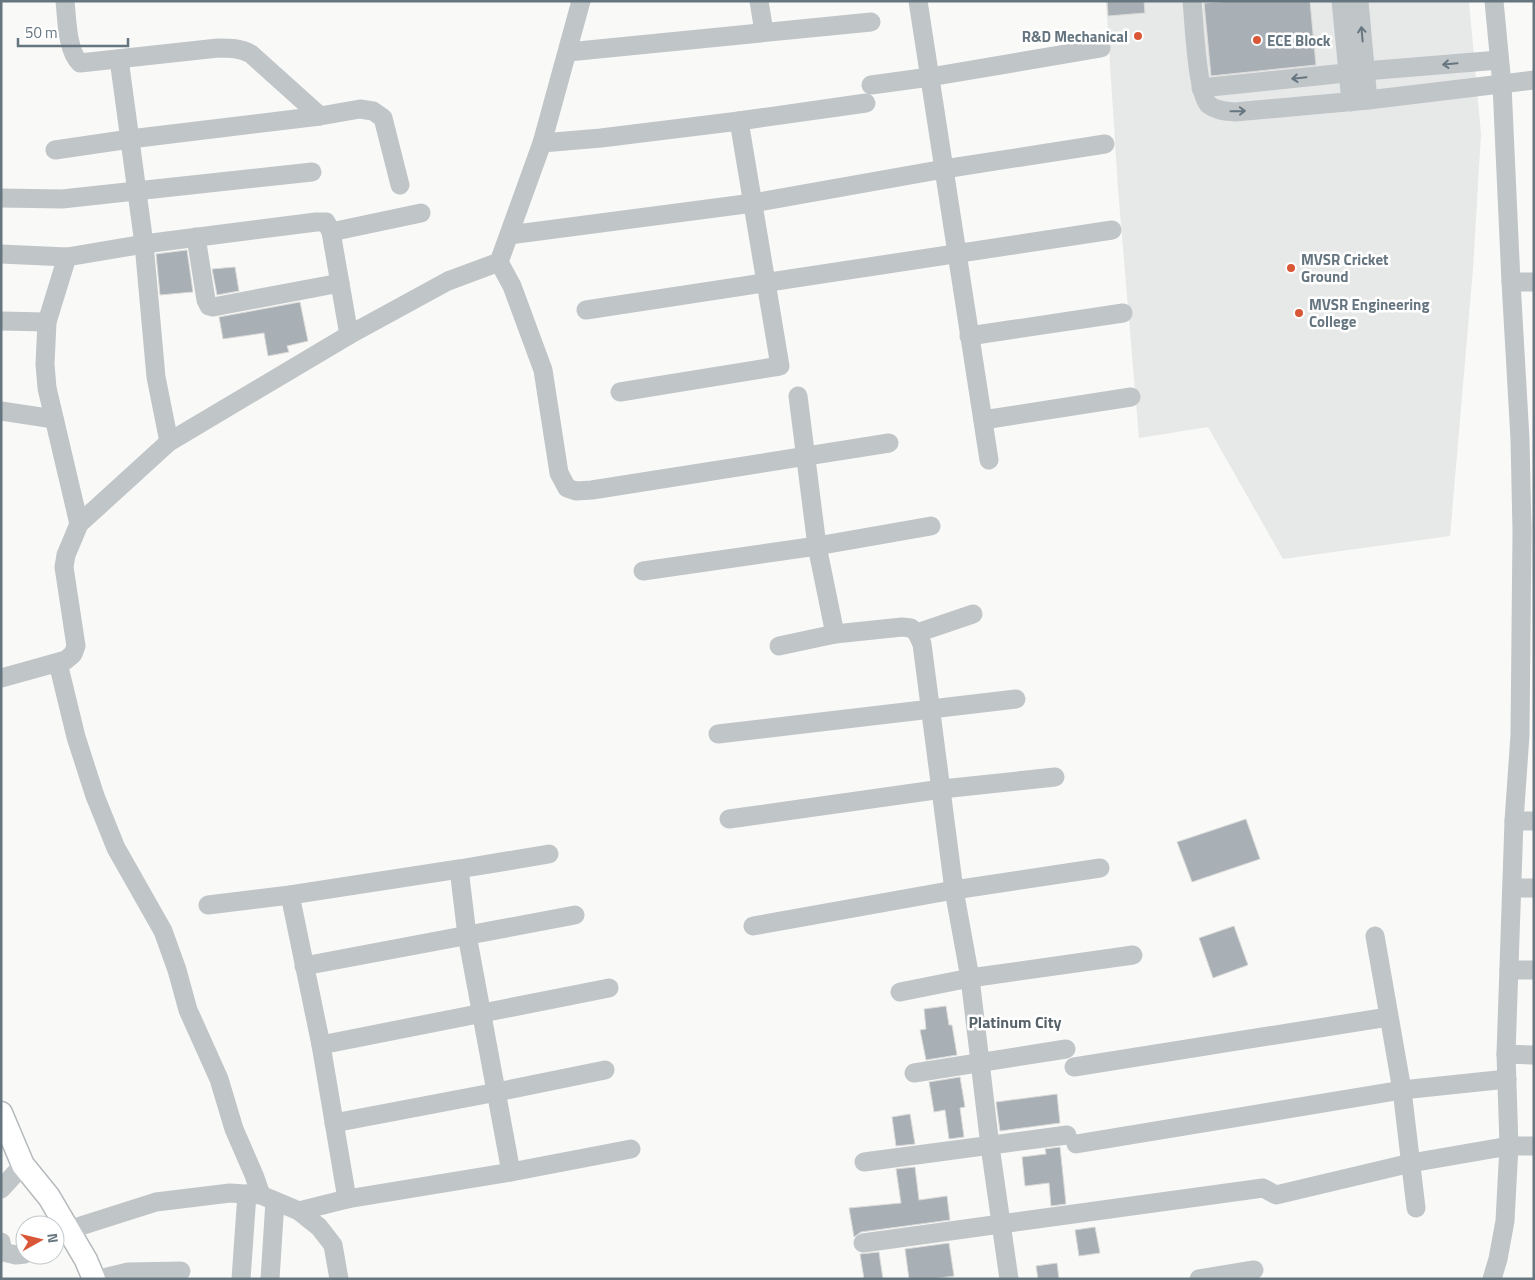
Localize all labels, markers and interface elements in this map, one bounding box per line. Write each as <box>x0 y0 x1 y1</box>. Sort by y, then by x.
scale bar <box>18 15 128 47</box>
text: 50 m <box>25 21 58 44</box>
place label: R&D Mechanical <box>1022 25 1128 48</box>
one-way arrow <box>1357 26 1367 42</box>
place label: ECE Block <box>1267 29 1331 52</box>
marker: R&D Mechanical <box>1132 30 1144 42</box>
marker: ECE Block <box>1251 34 1263 46</box>
one-way arrow <box>1442 59 1458 69</box>
one-way arrow <box>1291 74 1307 83</box>
one-way arrow <box>1229 106 1245 116</box>
place label: MVSR Cricket Ground <box>1301 248 1389 288</box>
marker: MVSR Cricket Ground <box>1285 262 1297 274</box>
place label: MVSR Engineering College <box>1309 293 1429 333</box>
marker: MVSR Engineering College <box>1293 307 1305 319</box>
district label: Platinum City <box>968 1010 1062 1034</box>
north arrow <box>15 1215 65 1265</box>
text: N <box>42 1232 64 1244</box>

